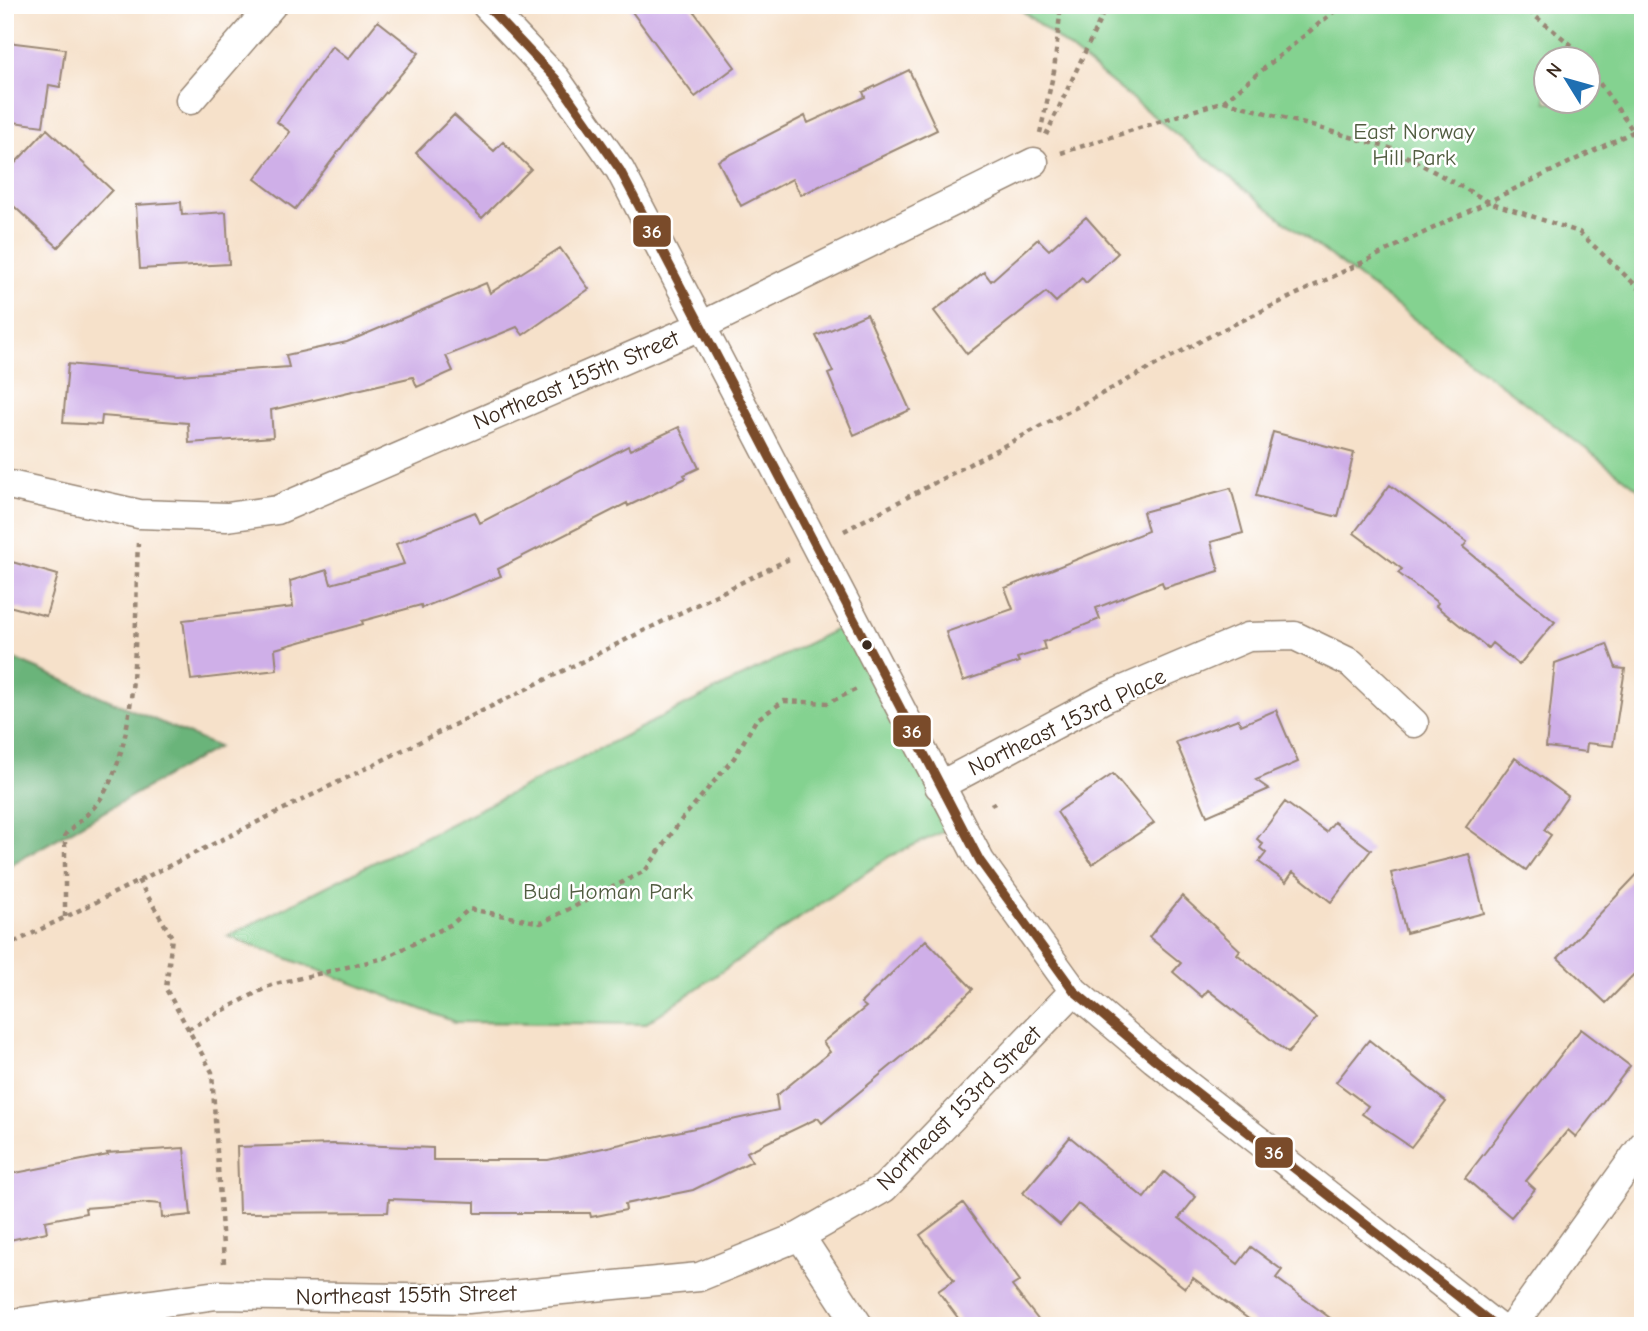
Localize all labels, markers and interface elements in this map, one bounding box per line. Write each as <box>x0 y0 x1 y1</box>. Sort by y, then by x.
north arrow <box>1532 46 1602 116</box>
text: N <box>1542 59 1567 82</box>
park label: East Norway Hill Park <box>1353 118 1475 171</box>
line badge: 36 <box>632 214 672 248</box>
text: 36 <box>642 221 662 243</box>
street label: Northeast 155th Street <box>469 324 684 436</box>
unlabelled marker <box>860 638 874 652</box>
street label: Northeast 153rd Place <box>964 662 1170 782</box>
line badge: 36 <box>892 714 932 748</box>
text: 36 <box>902 721 922 743</box>
park label: Bud Homan Park <box>523 878 693 905</box>
street label: Northeast 153rd Street <box>871 1019 1048 1196</box>
line badge: 36 <box>1254 1136 1294 1169</box>
text: 36 <box>1264 1142 1284 1164</box>
street label: Northeast 155th Street <box>295 1280 518 1310</box>

